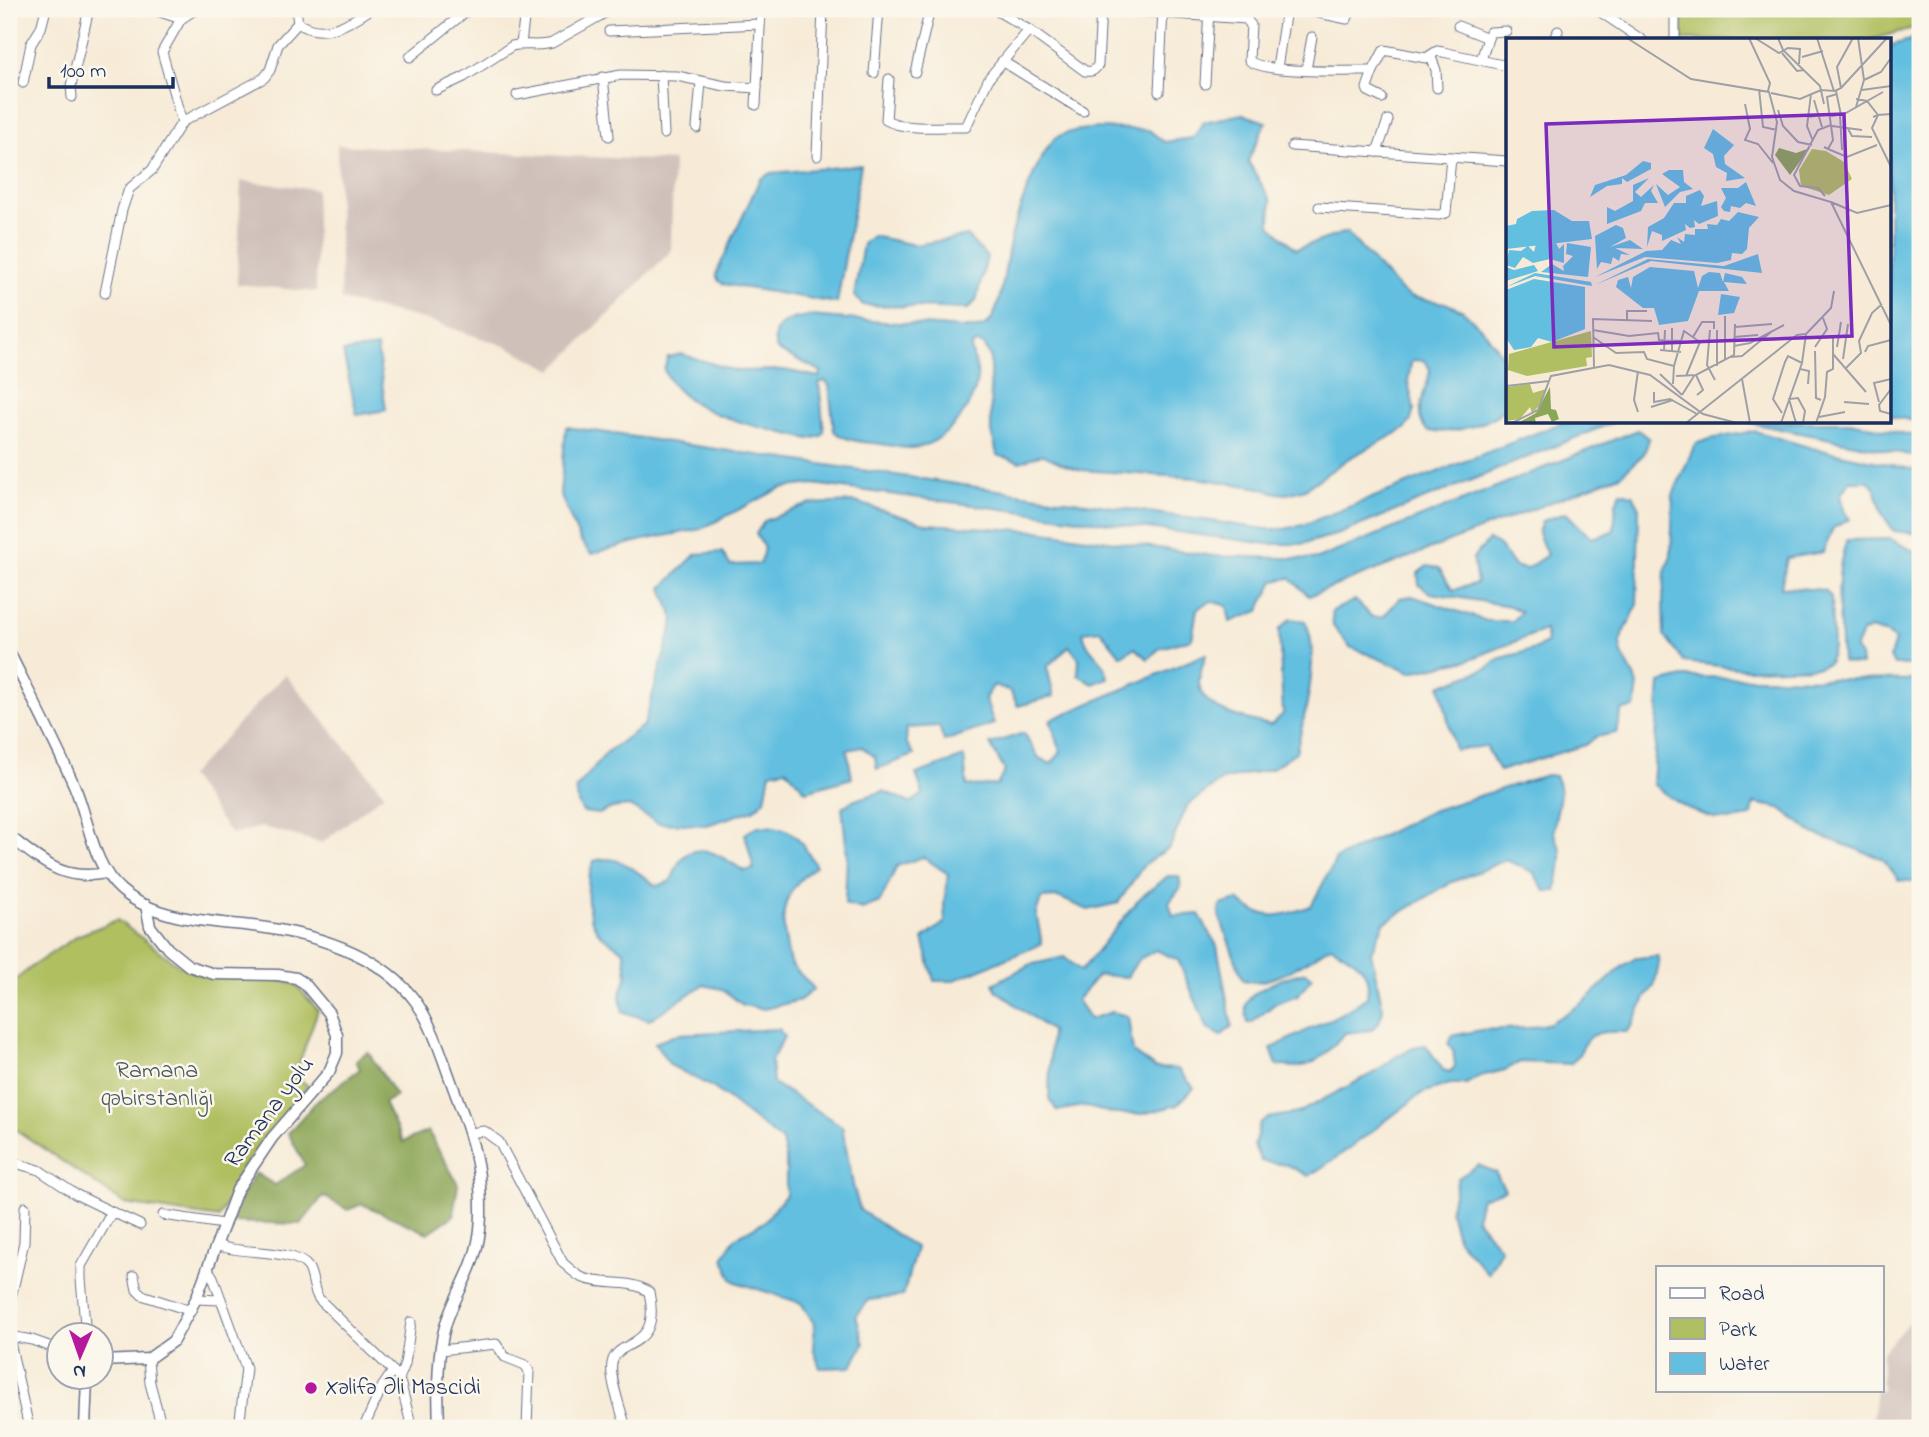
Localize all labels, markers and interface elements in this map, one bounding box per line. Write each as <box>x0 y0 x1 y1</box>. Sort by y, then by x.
inset map <box>1506 38 1890 424</box>
scale bar <box>49 46 173 90</box>
text: 100 m <box>60 57 106 87</box>
street label: Ramana yolu <box>216 1050 325 1177</box>
park label: Ramana qəbirstanlığı <box>101 1054 213 1117</box>
legend <box>1656 1266 1884 1392</box>
text: Road <box>1719 1280 1765 1310</box>
text: Park <box>1719 1316 1758 1346</box>
north arrow <box>46 1322 116 1392</box>
text: Water <box>1719 1350 1770 1380</box>
text: N <box>72 1357 86 1384</box>
place label: Xəlifə Əli Məscidi <box>325 1371 481 1406</box>
marker: Xəlifə Əli Məscidi <box>303 1380 319 1396</box>

